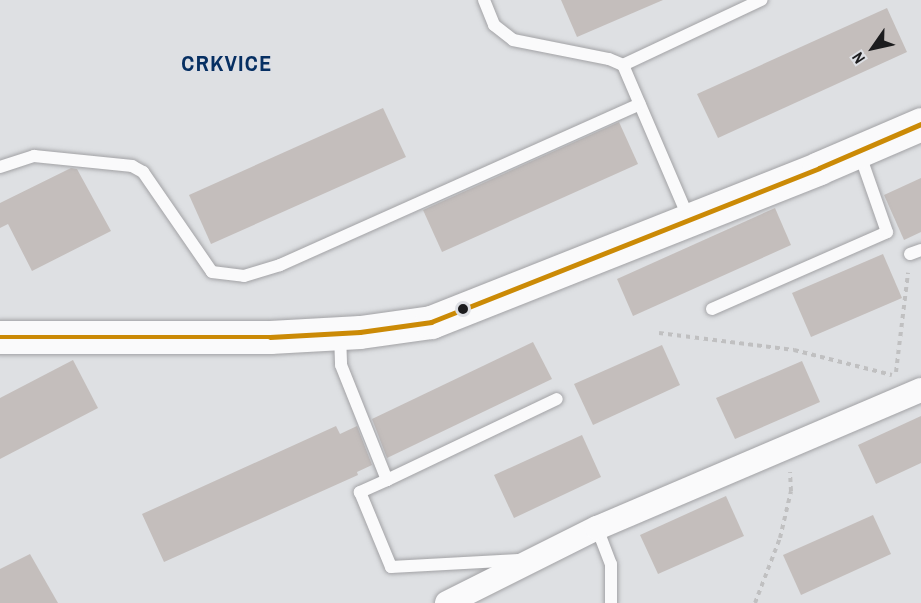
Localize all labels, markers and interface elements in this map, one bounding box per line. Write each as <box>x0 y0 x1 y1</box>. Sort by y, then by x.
north arrow <box>843 18 903 78</box>
text: N <box>846 48 870 68</box>
district label: CRKVICE <box>181 51 273 77</box>
unlabelled marker <box>457 303 469 315</box>

